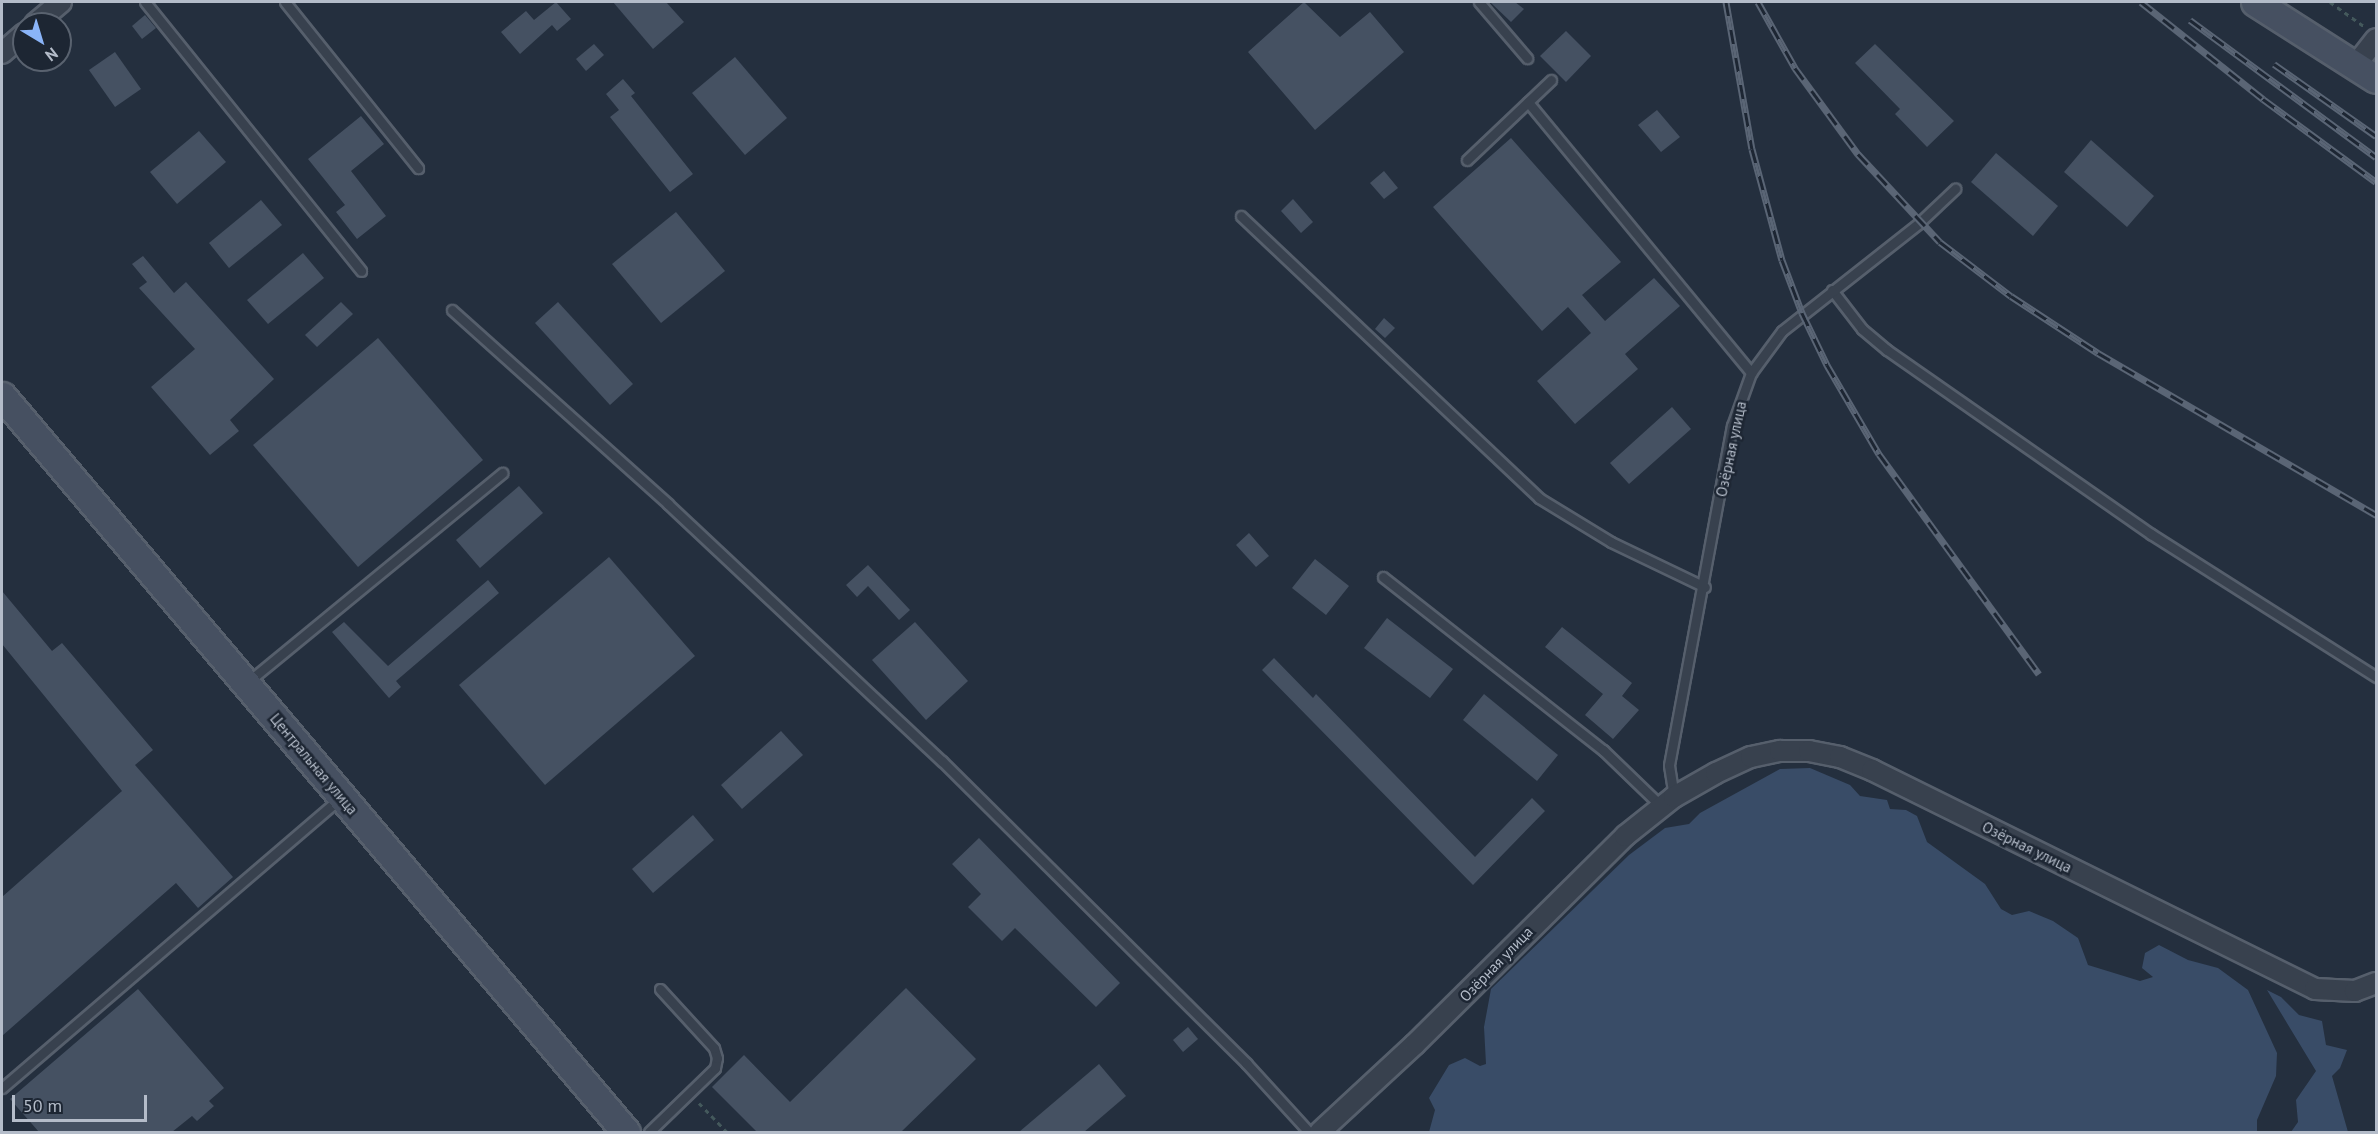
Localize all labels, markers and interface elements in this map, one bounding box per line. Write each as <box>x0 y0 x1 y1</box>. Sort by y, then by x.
north arrow <box>12 12 72 72</box>
text: N <box>42 43 62 66</box>
street label: Озёрная улица <box>1712 399 1750 499</box>
street label: Центральная улица <box>266 710 362 818</box>
street label: Озёрная улица <box>1979 818 2075 876</box>
street label: Озёрная улица <box>1456 923 1536 1005</box>
scale bar <box>15 1083 150 1121</box>
text: 50 m <box>23 1094 62 1117</box>

